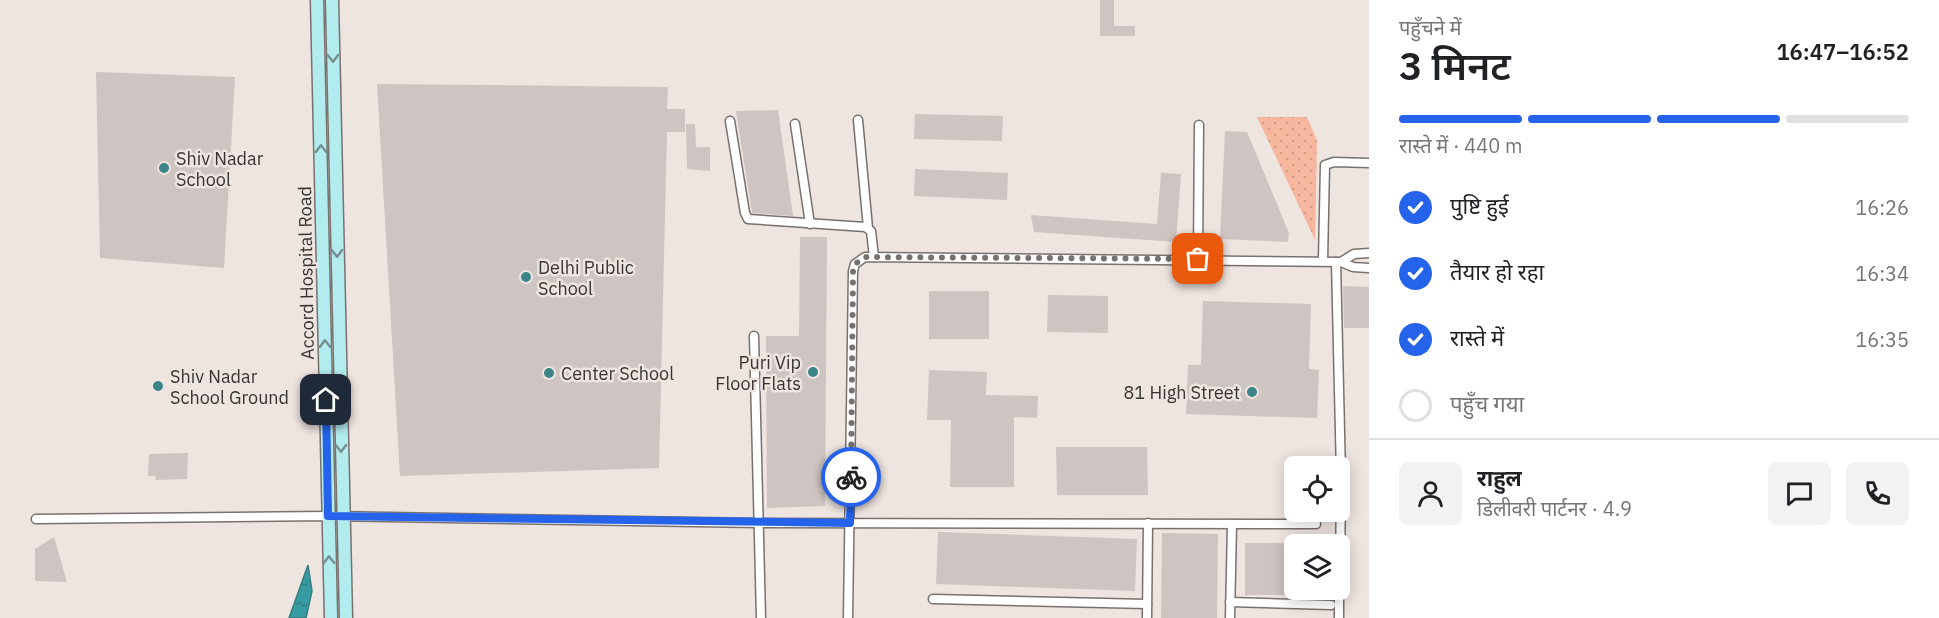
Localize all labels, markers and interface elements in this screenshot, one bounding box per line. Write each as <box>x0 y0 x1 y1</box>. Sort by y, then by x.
text: पहुँचने में <box>1399 14 1461 41</box>
text: 16:47–16:52 <box>1776 37 1909 66</box>
text: 3 मिनट <box>1399 40 1511 91</box>
one-way arrow <box>327 54 339 63</box>
text: रास्ते में · 440 m <box>1399 132 1522 159</box>
one-way arrow <box>315 144 327 153</box>
place label: Shiv Nadar School <box>176 147 264 191</box>
marker: Shiv Nadar School <box>157 161 171 175</box>
street label: Accord Hospital Road <box>293 186 319 360</box>
icon: check <box>1399 191 1432 224</box>
text: पुष्टि हुई <box>1450 191 1509 220</box>
text: 16:26 <box>1855 194 1909 221</box>
pin <box>1172 233 1223 284</box>
icon: bag <box>1181 242 1214 275</box>
one-way arrow <box>331 249 343 258</box>
place label: Delhi Public School <box>538 256 634 300</box>
icon: check <box>1399 257 1432 290</box>
text: तैयार हो रहा <box>1450 257 1544 286</box>
text: 16:34 <box>1855 260 1909 287</box>
marker: Delhi Public School <box>519 270 533 284</box>
icon: check <box>1399 323 1432 356</box>
text: रास्ते में <box>1450 323 1504 352</box>
text: 16:35 <box>1855 326 1909 353</box>
one-way arrow <box>319 339 331 348</box>
place label: Puri Vip Floor Flats <box>715 351 801 395</box>
place label: Center School <box>561 362 674 385</box>
place label: Shiv Nadar School Ground <box>170 365 289 409</box>
marker: Puri Vip Floor Flats <box>806 365 820 379</box>
marker: Center School <box>542 366 556 380</box>
pin <box>300 374 351 425</box>
marker: Shiv Nadar School Ground <box>151 379 165 393</box>
place label: 81 High Street <box>1124 381 1240 404</box>
icon: home <box>309 383 342 416</box>
marker: 81 High Street <box>1245 385 1259 399</box>
text: पहुँच गया <box>1450 389 1524 418</box>
one-way arrow <box>335 444 348 453</box>
courier <box>821 447 881 507</box>
map controls <box>1284 456 1350 600</box>
button: locate <box>1284 456 1350 522</box>
icon: bike <box>835 461 868 494</box>
button: person <box>1399 462 1462 525</box>
button: chat <box>1768 462 1831 525</box>
button: phone <box>1846 462 1909 525</box>
text: राहुल <box>1477 463 1522 492</box>
text: डिलीवरी पार्टनर · 4.9 <box>1477 495 1632 522</box>
button: layers <box>1284 534 1350 600</box>
one-way arrow <box>323 555 336 564</box>

